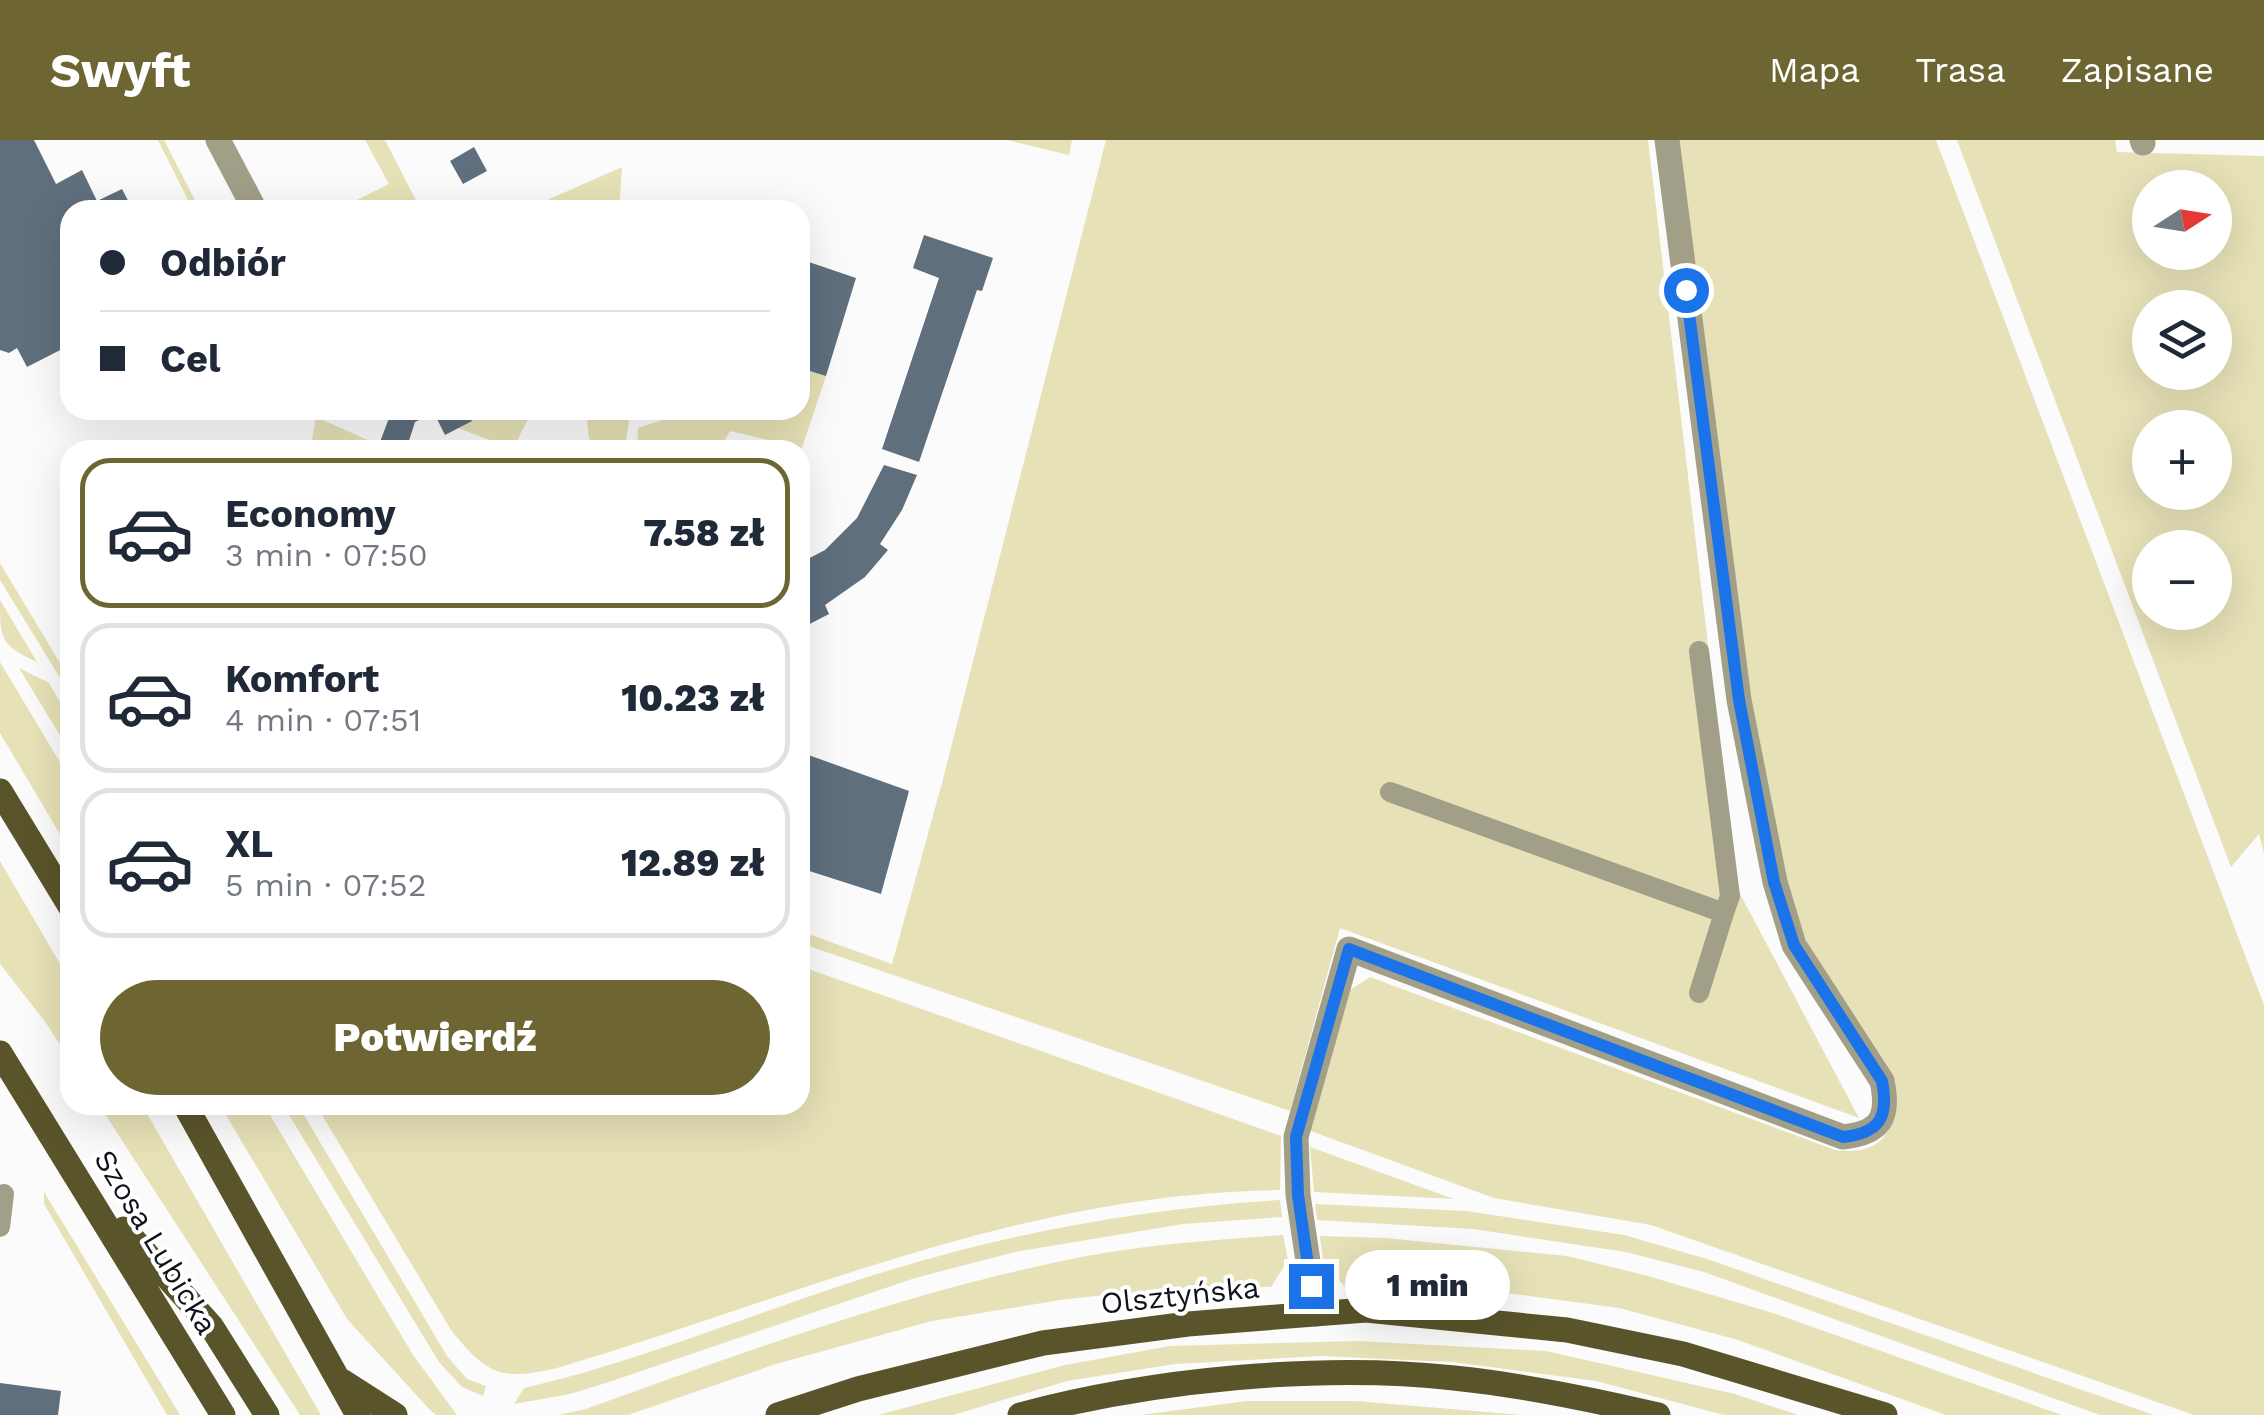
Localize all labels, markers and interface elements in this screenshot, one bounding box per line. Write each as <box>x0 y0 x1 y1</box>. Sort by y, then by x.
text: Swyft <box>50 42 190 99</box>
text: Mapa <box>1769 49 1860 91</box>
text: Trasa <box>1915 49 2006 91</box>
text: Zapisane <box>2061 49 2214 91</box>
north arrow <box>2132 170 2232 270</box>
map controls <box>2132 170 2232 630</box>
text: Odbiór <box>160 241 286 285</box>
route start <box>1664 268 1709 313</box>
button: layers <box>2132 290 2232 390</box>
text: Cel <box>160 337 220 381</box>
button: + <box>2132 410 2232 510</box>
icon: car <box>105 488 195 578</box>
text: Economy <box>225 492 396 536</box>
text: 7.58 zł <box>643 511 765 555</box>
button: − <box>2132 530 2232 630</box>
text: 3 min · 07:50 <box>225 536 428 574</box>
icon: car <box>105 653 195 743</box>
text: Komfort <box>225 657 379 701</box>
text: 10.23 zł <box>621 676 765 720</box>
text: 4 min · 07:51 <box>225 701 421 739</box>
icon: car <box>105 818 195 908</box>
text: XL <box>225 822 273 866</box>
text: 12.89 zł <box>621 841 765 885</box>
text: 5 min · 07:52 <box>225 866 426 904</box>
button: Potwierdź <box>100 980 770 1095</box>
street label: Szosa Lubicka <box>87 1144 225 1340</box>
callout: 1 min <box>1346 1251 1511 1321</box>
route end <box>1289 1264 1334 1309</box>
text: 1 min <box>1386 1266 1469 1304</box>
street label: Olsztyńska <box>1099 1269 1261 1321</box>

